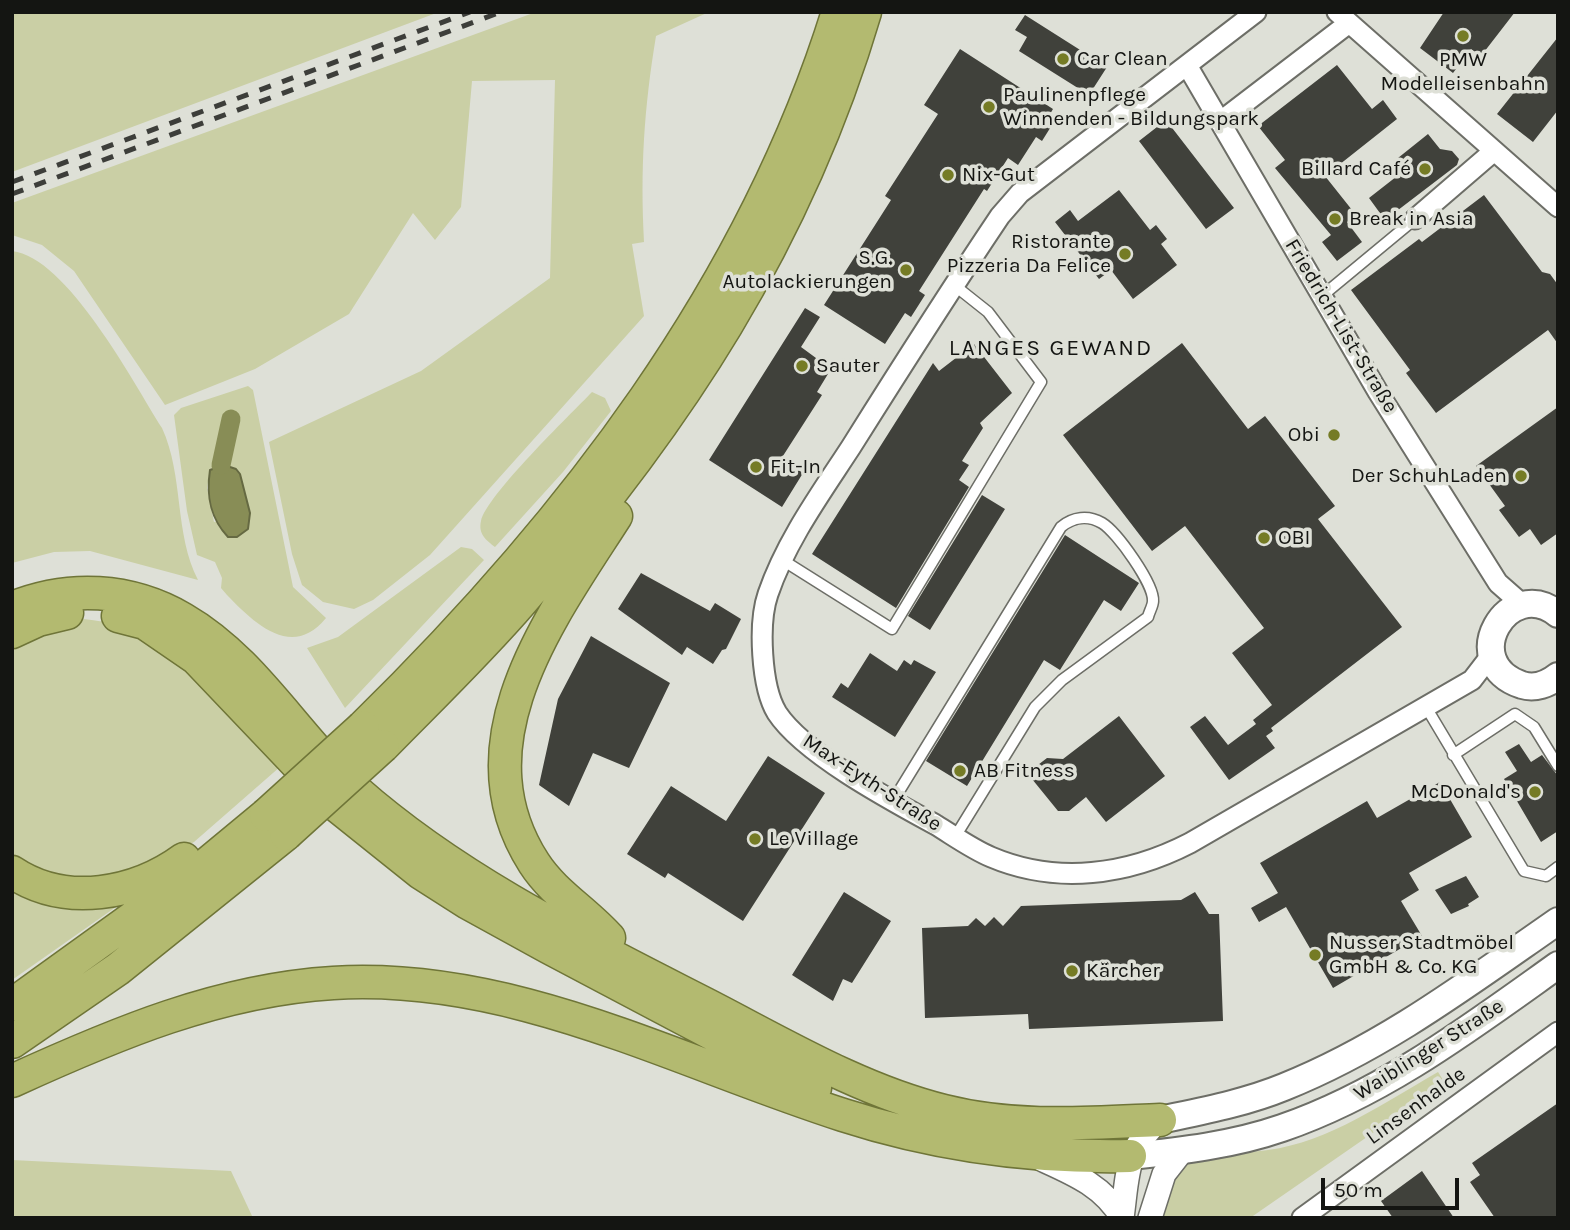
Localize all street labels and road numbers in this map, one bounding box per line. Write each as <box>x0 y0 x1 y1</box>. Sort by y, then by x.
street label: Friedrich-List-Straße <box>1279 234 1403 418</box>
street label: Max-Eyth-Straße <box>798 729 946 837</box>
street label: Waiblinger Straße <box>1349 994 1509 1106</box>
street label: Linsenhalde <box>1361 1062 1471 1150</box>

